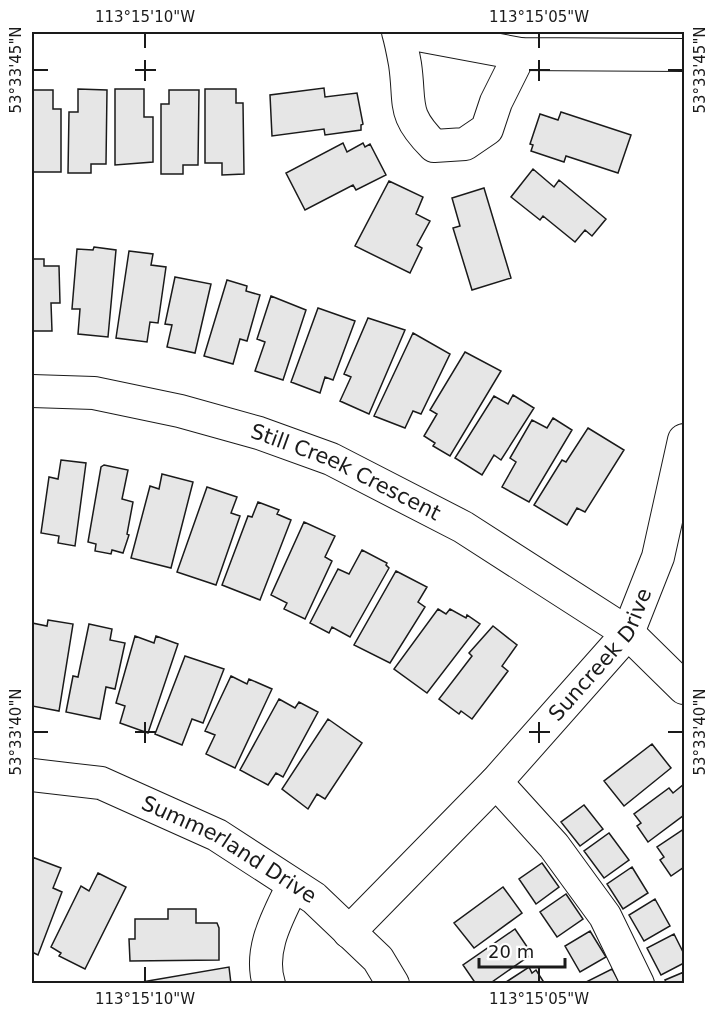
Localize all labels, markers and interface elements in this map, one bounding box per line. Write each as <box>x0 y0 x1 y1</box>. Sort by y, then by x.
text: 113°15'10"W <box>95 8 195 26</box>
text: 113°15'05"W <box>489 8 589 26</box>
text: 53°33'45"N <box>7 26 25 114</box>
text: 53°33'45"N <box>691 26 709 114</box>
street label: Still Creek Crescent <box>248 419 445 525</box>
street label: Suncreek Drive <box>544 585 656 726</box>
text: 53°33'40"N <box>7 688 25 776</box>
text: 53°33'40"N <box>691 688 709 776</box>
street label: Summerland Drive <box>138 791 321 908</box>
scale bar <box>479 931 564 969</box>
text: 20 m <box>488 941 534 962</box>
text: 113°15'10"W <box>95 990 195 1008</box>
text: 113°15'05"W <box>489 990 589 1008</box>

